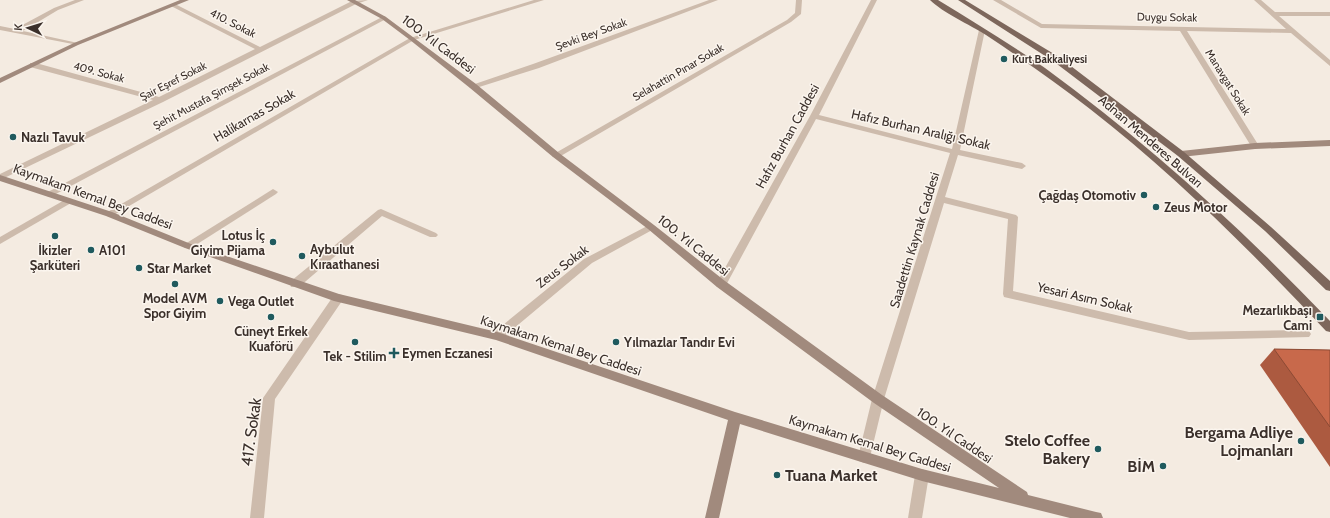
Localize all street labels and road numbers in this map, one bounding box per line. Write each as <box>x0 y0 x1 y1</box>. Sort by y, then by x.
street label: 410. Sokak <box>208 5 258 41</box>
street label: Duygu Sokak <box>1137 9 1197 25</box>
street label: 100. Yıl Caddesi <box>399 11 479 77</box>
street label: Şevki Bey Sokak <box>553 15 629 53</box>
street label: Selahattin Pınar Sokak <box>630 40 726 104</box>
street label: Manavgat Sokak <box>1202 46 1254 118</box>
street label: 409. Sokak <box>72 58 126 86</box>
street label: Şair Eşref Sokak <box>137 58 209 104</box>
street label: Şehit Mustafa Şimşek Sokak <box>151 59 272 133</box>
street label: Hafız Burhan Caddesi <box>752 81 822 191</box>
street label: Halikarnas Sokak <box>210 85 298 145</box>
street label: Adnan Menderes Bulvarı <box>1096 91 1206 191</box>
street label: Hafız Burhan Aralığı Sokak <box>850 105 992 153</box>
street label: Kaymakam Kemal Bey Caddesi <box>11 160 175 232</box>
street label: Saadettin Kaynak Caddesi <box>886 170 942 310</box>
street label: 100. Yıl Caddesi <box>655 211 733 279</box>
street label: Zeus Sokak <box>533 241 591 291</box>
street label: Yesari Asım Sokak <box>1035 278 1134 316</box>
street label: Kaymakam Kemal Bey Caddesi <box>478 311 644 379</box>
street label: 417. Sokak <box>237 396 265 467</box>
street label: 100. Yıl Caddesi <box>914 404 996 466</box>
street label: Kaymakam Kemal Bey Caddesi <box>787 411 953 475</box>

